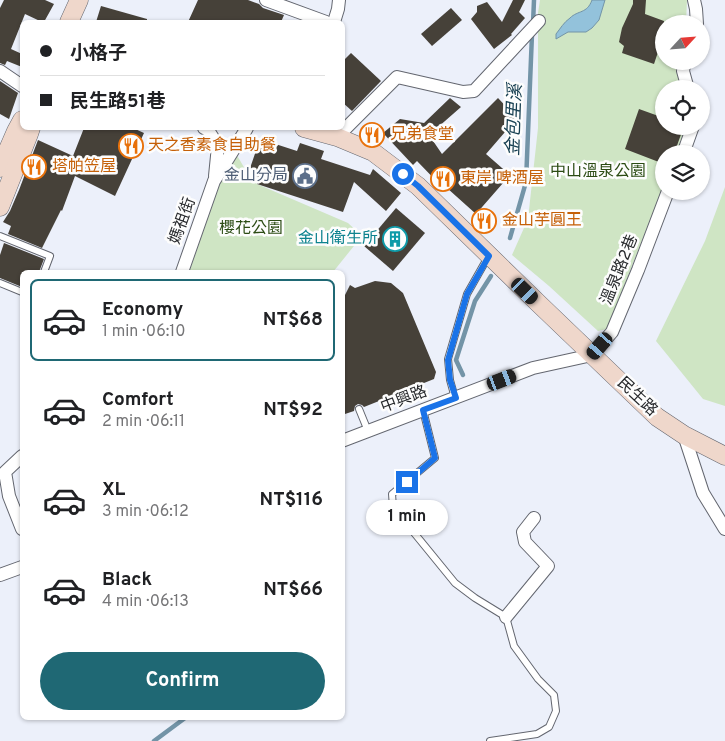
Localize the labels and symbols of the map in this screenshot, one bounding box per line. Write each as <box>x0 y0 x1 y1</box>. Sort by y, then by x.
north arrow <box>655 15 710 70</box>
water label: 金包里溪 <box>502 81 528 156</box>
restaurant icon: 兄弟食堂 <box>359 122 385 148</box>
place label: 兄弟食堂 <box>390 125 454 145</box>
restaurant icon: 天之香素食自助餐 <box>118 133 144 159</box>
place label: 天之香素食自助餐 <box>148 136 276 156</box>
restaurant icon: 塔帕笠屋 <box>21 154 47 180</box>
place label: 塔帕笠屋 <box>52 157 116 177</box>
park label: 中山溫泉公園 <box>550 162 646 182</box>
public building icon: 金山分局 <box>292 163 318 189</box>
route start <box>392 163 414 185</box>
place label: 金山分局 <box>224 166 288 186</box>
restaurant icon: 東岸 啤酒屋 <box>430 166 456 192</box>
place label: 東岸 啤酒屋 <box>460 169 544 189</box>
street label: 媽祖街 <box>165 195 201 247</box>
restaurant icon: 金山芋圓王 <box>471 208 497 234</box>
place label: 金山芋圓王 <box>502 211 582 231</box>
park label: 櫻花公園 <box>219 219 283 239</box>
building icon: 金山衛生所 <box>382 226 408 252</box>
place label: 金山衛生所 <box>298 229 378 249</box>
street label: 溫泉路2巷 <box>597 232 643 308</box>
car <box>508 275 541 307</box>
car <box>584 330 615 362</box>
car <box>485 368 518 392</box>
street label: 民生路 <box>613 373 661 421</box>
street label: 中興路 <box>378 382 430 418</box>
route end <box>396 471 418 493</box>
callout: 1 min <box>366 500 448 534</box>

